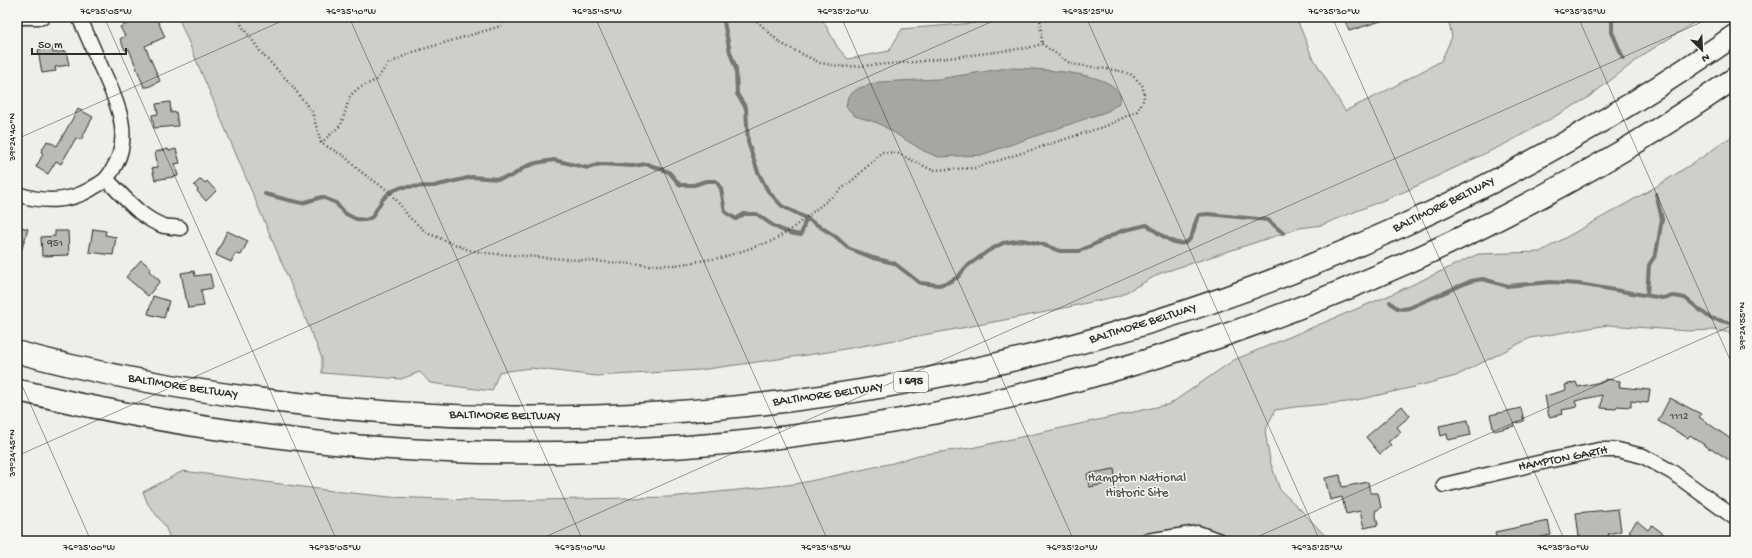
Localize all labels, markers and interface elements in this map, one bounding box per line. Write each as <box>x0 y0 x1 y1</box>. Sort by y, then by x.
text: 76°35'05"W <box>79 6 132 18</box>
text: 76°35'10"W <box>325 6 377 18</box>
text: 76°35'15"W <box>571 6 622 18</box>
text: 76°35'20"W <box>817 6 869 18</box>
text: 76°35'25"W <box>1062 6 1114 18</box>
text: 76°35'30"W <box>1307 6 1360 18</box>
text: 76°35'35"W <box>1554 6 1606 18</box>
scale bar <box>32 30 126 56</box>
north arrow <box>1682 30 1722 70</box>
text: 50 m <box>38 39 63 53</box>
text: N <box>1700 50 1711 64</box>
text: 39°24'40"N <box>7 113 19 162</box>
street label: BALTIMORE BELTWAY <box>1390 174 1497 237</box>
house number: 951 <box>46 238 63 250</box>
street label: BALTIMORE BELTWAY <box>1087 301 1198 348</box>
text: 39°24'55"N <box>1737 301 1749 351</box>
street label: BALTIMORE BELTWAY <box>126 371 239 403</box>
road number: I 695 <box>894 372 928 392</box>
street label: BALTIMORE BELTWAY <box>771 380 884 410</box>
street label: BALTIMORE BELTWAY <box>448 408 561 424</box>
house number: 1112 <box>1669 411 1689 423</box>
text: 39°24'45"N <box>7 429 19 478</box>
street label: HAMPTON GARTH <box>1517 443 1610 475</box>
park label: Hampton National Historic Site <box>1088 471 1186 501</box>
text: 76°35'00"W <box>62 542 115 554</box>
text: 76°35'05"W <box>308 542 361 554</box>
text: 76°35'10"W <box>554 542 606 554</box>
text: 76°35'15"W <box>800 542 851 554</box>
text: 76°35'20"W <box>1046 542 1098 554</box>
text: 76°35'25"W <box>1291 542 1343 554</box>
text: 76°35'30"W <box>1536 542 1589 554</box>

